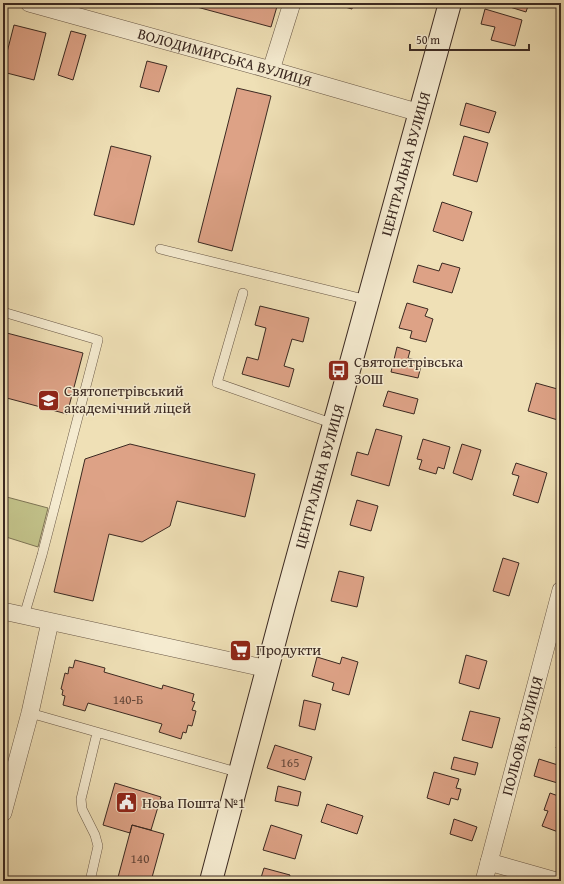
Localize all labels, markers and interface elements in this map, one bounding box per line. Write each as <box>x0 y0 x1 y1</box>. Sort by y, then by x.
street label: ВОЛОДИМИРСЬКА ВУЛИЦЯ <box>135 23 314 91</box>
scale bar <box>410 26 529 52</box>
text: 50 m <box>416 31 440 48</box>
street label: ЦЕНТРАЛЬНА ВУЛИЦЯ <box>375 89 435 238</box>
place label: Святопетрівська ЗОШ <box>354 351 464 389</box>
bus stop icon: Святопетрівська ЗОШ <box>326 358 352 384</box>
place label: Святопетрівський академічний ліцей <box>64 380 191 418</box>
school or university icon: Святопетрівський академічний ліцей <box>35 387 61 413</box>
street label: ЦЕНТРАЛЬНА ВУЛИЦЯ <box>289 401 349 551</box>
supermarket icon: Продукти <box>228 637 254 663</box>
place label: Продукти <box>256 639 321 660</box>
street label: ПОЛЬОВА ВУЛИЦЯ <box>496 674 548 798</box>
house number: 140-Б <box>113 690 143 709</box>
house number: 165 <box>281 753 299 772</box>
public building icon: Нова Пошта №1 <box>113 790 139 816</box>
place label: Нова Пошта №1 <box>142 792 245 813</box>
house number: 140 <box>131 849 149 868</box>

